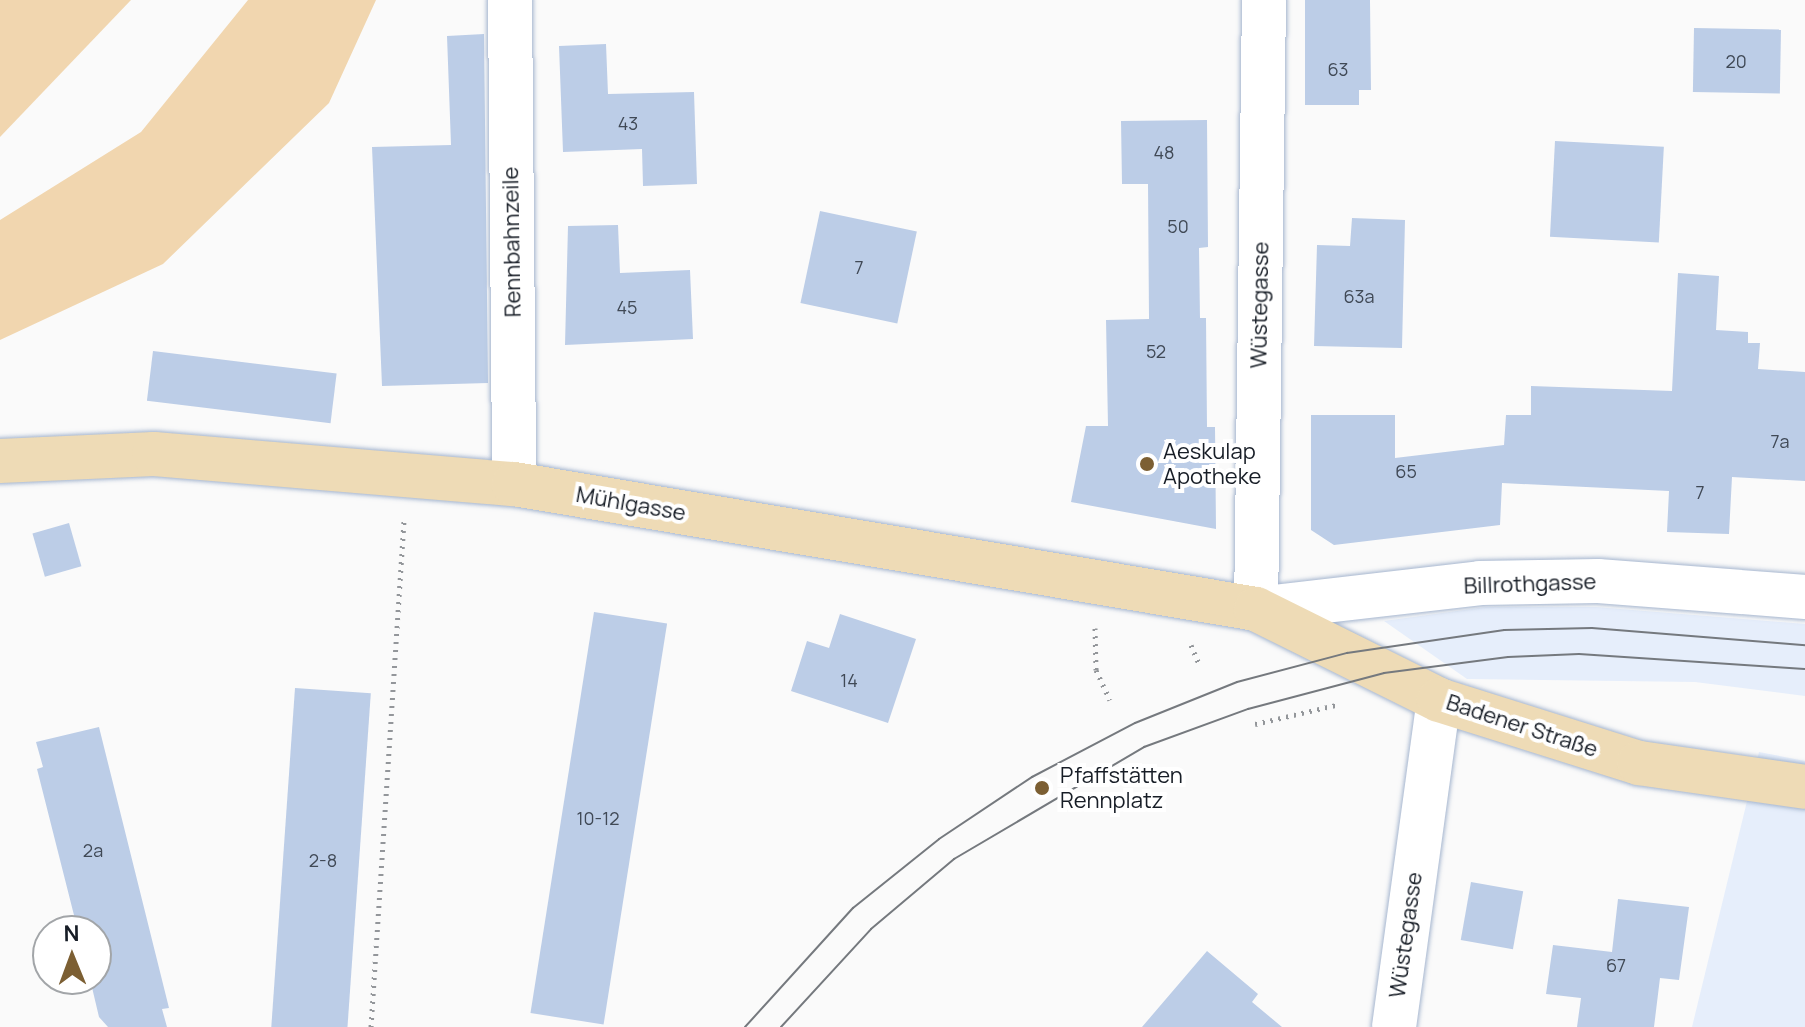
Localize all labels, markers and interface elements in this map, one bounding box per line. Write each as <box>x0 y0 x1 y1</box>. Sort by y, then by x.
house number: 20 <box>1725 50 1747 72</box>
house number: 63 <box>1327 58 1349 80</box>
house number: 43 <box>618 112 638 134</box>
house number: 48 <box>1153 141 1175 163</box>
street label: Rennbahnzeile <box>497 166 527 318</box>
house number: 50 <box>1167 215 1189 237</box>
street label: Wüstegasse <box>1246 241 1274 369</box>
house number: 7 <box>854 256 864 278</box>
house number: 63a <box>1343 285 1375 307</box>
house number: 45 <box>616 296 638 318</box>
house number: 52 <box>1146 340 1166 362</box>
house number: 7a <box>1770 430 1790 452</box>
place label: Aeskulap Apotheke <box>1163 438 1261 490</box>
marker: Aeskulap Apotheke <box>1138 455 1156 473</box>
house number: 65 <box>1395 460 1417 482</box>
street label: Mühlgasse <box>574 481 688 527</box>
house number: 7 <box>1695 481 1705 503</box>
street label: Billrothgasse <box>1463 568 1597 600</box>
house number: 14 <box>840 669 858 691</box>
street label: Badener Straße <box>1443 689 1601 763</box>
place label: Pfaffstätten Rennplatz <box>1060 762 1183 814</box>
marker: Pfaffstätten Rennplatz <box>1031 777 1053 799</box>
house number: 10-12 <box>577 807 619 829</box>
house number: 2a <box>83 839 103 861</box>
house number: 2-8 <box>309 849 337 871</box>
street label: Wüstegasse <box>1384 870 1428 1000</box>
north arrow <box>32 915 112 995</box>
text: N <box>63 918 80 948</box>
house number: 67 <box>1606 954 1626 976</box>

